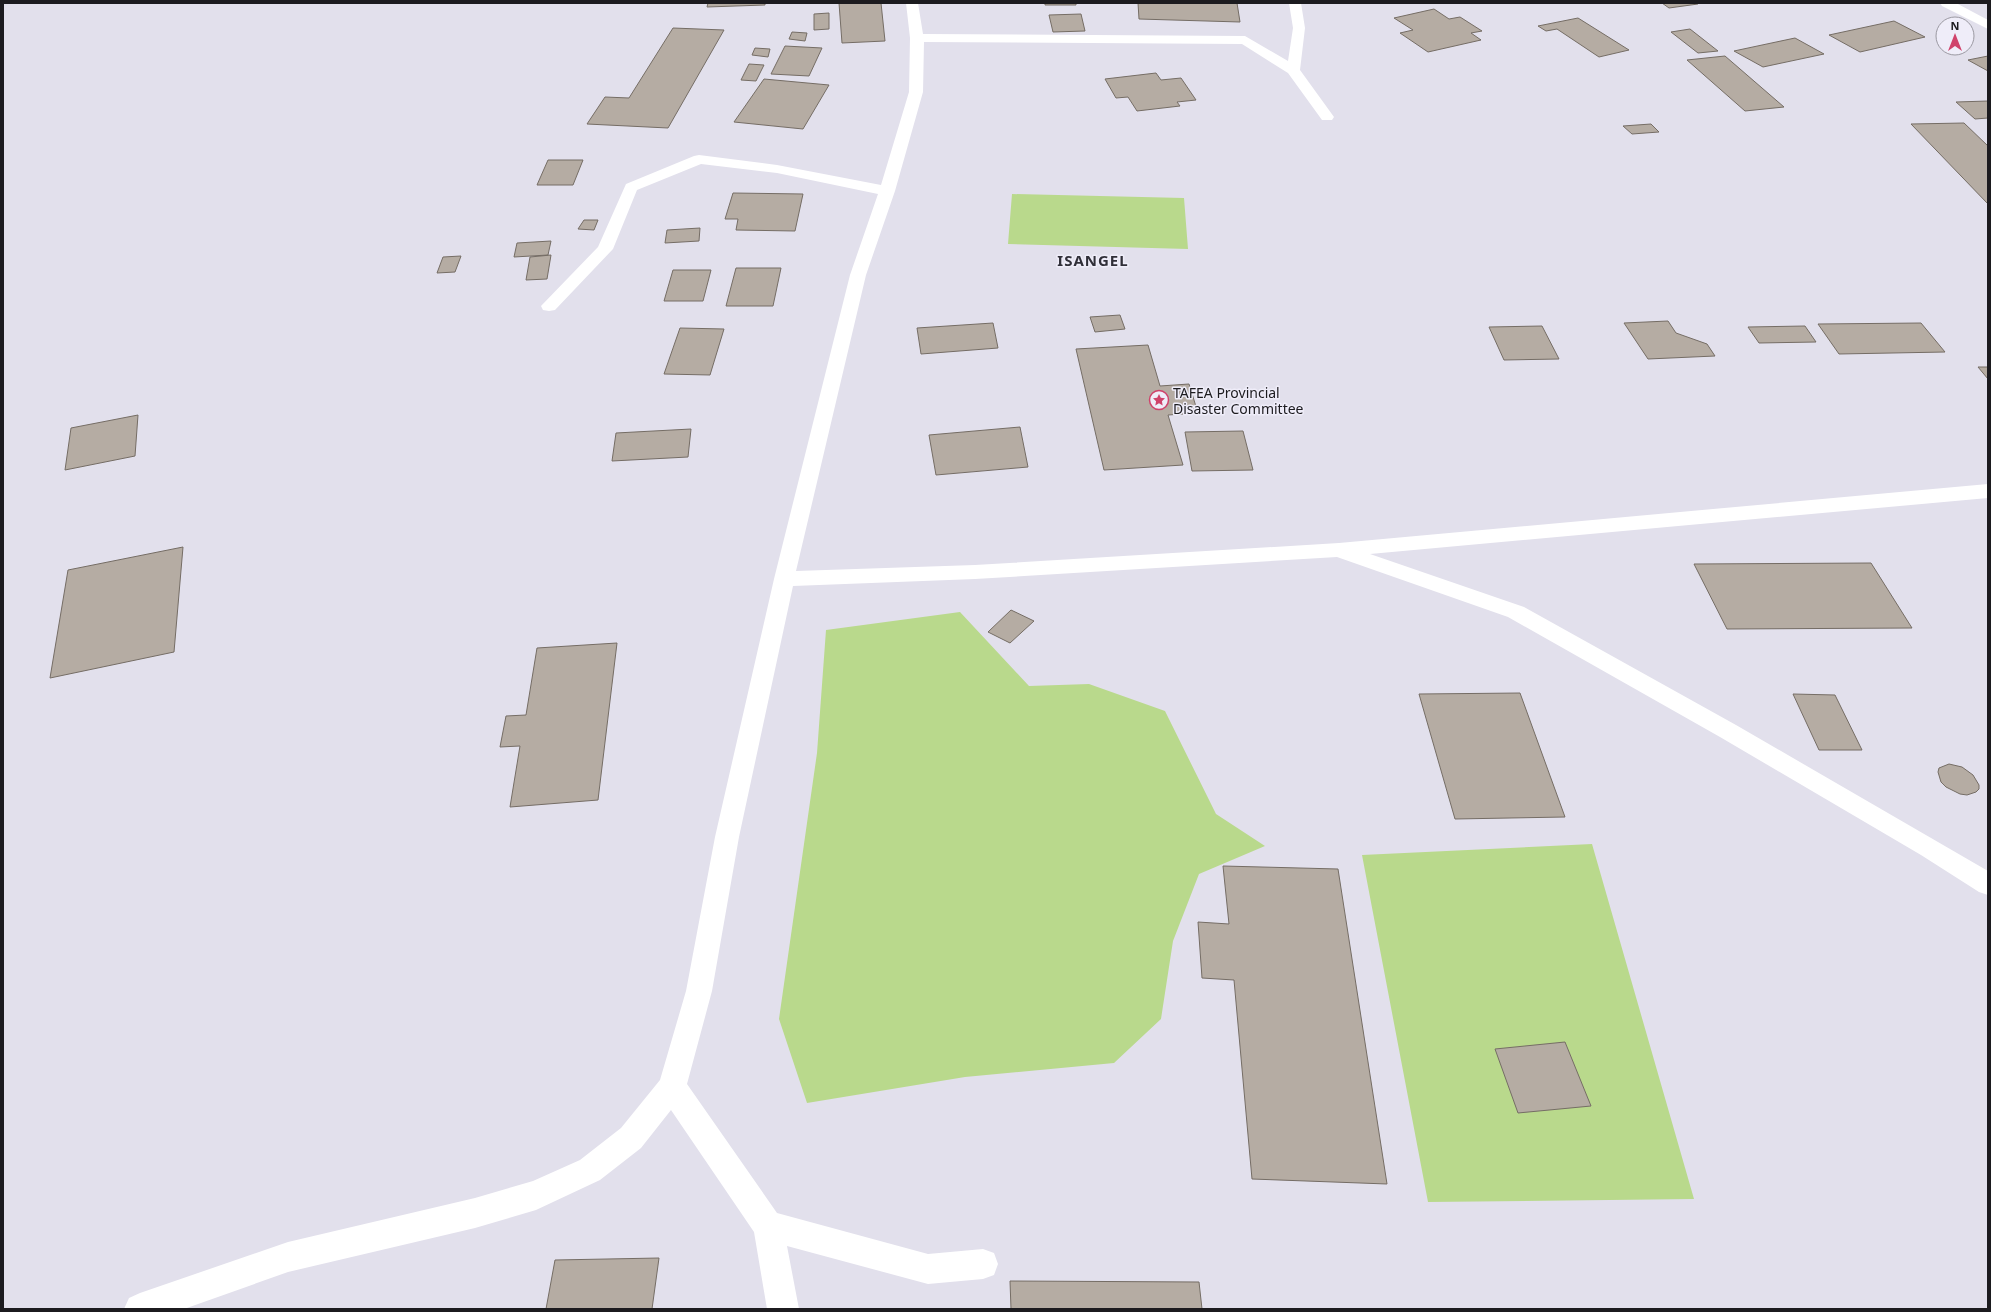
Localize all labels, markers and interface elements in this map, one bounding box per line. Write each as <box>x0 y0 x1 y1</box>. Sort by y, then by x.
north arrow <box>1935 16 1975 56</box>
text: N <box>1951 18 1959 33</box>
district label: ISANGEL <box>1057 250 1129 270</box>
place label: TAFEA Provincial Disaster Committee <box>1173 383 1304 418</box>
place icon: TAFEA Provincial Disaster Committee <box>1148 389 1170 411</box>

